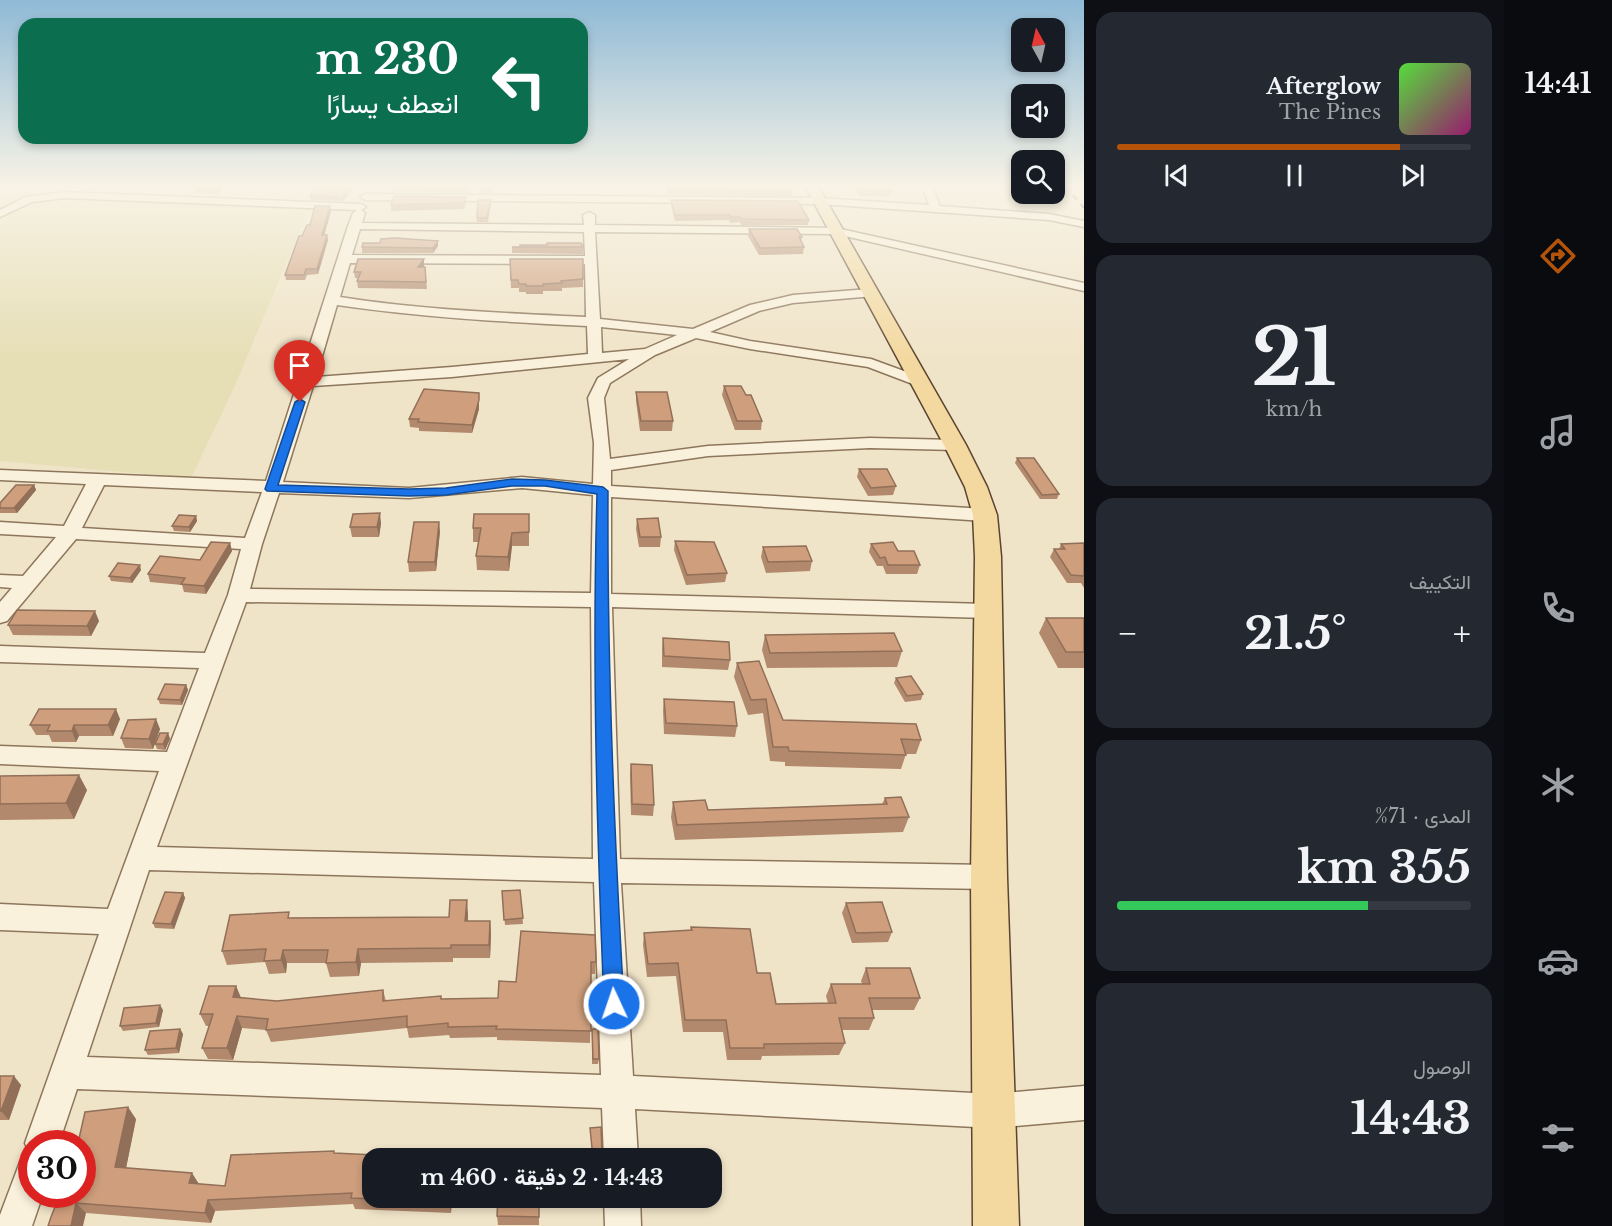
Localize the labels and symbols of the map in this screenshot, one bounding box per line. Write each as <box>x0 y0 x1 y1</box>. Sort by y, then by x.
north arrow <box>1011 18 1065 72</box>
pin <box>274 340 325 402</box>
position arrow <box>582 972 646 1036</box>
speed limit sign: 30 <box>18 1130 96 1208</box>

